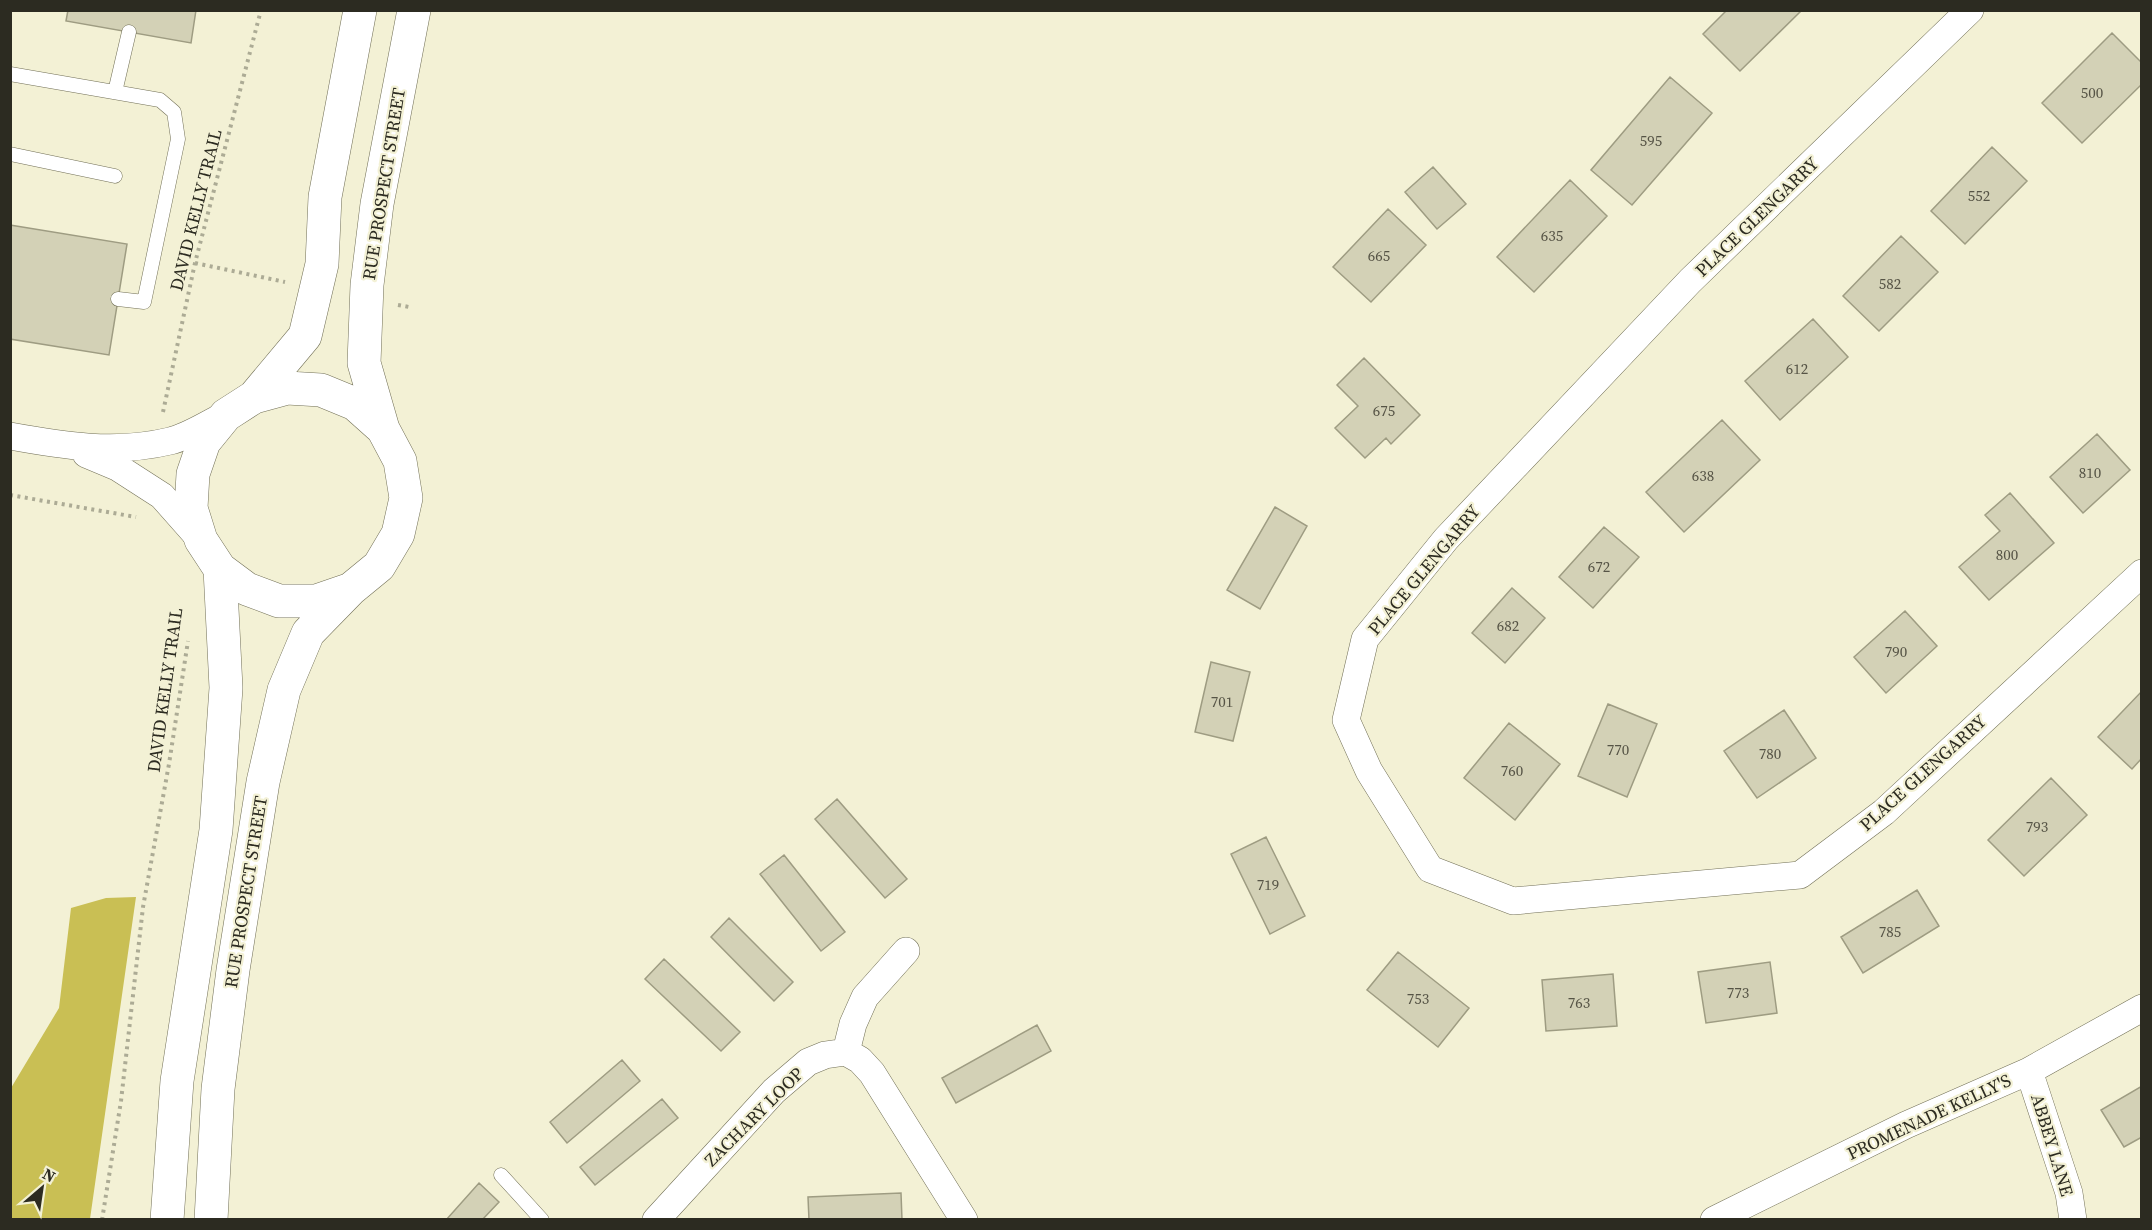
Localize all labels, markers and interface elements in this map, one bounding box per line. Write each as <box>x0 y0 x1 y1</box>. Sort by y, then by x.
house number: 500 <box>2081 82 2103 103</box>
street label: RUE PROSPECT STREET <box>356 86 411 282</box>
street label: DAVID KELLY TRAIL <box>163 126 228 293</box>
house number: 595 <box>1640 130 1662 151</box>
street label: PLACE GLENGARRY <box>1689 151 1824 282</box>
house number: 552 <box>1968 185 1990 206</box>
house number: 635 <box>1541 225 1563 246</box>
house number: 665 <box>1368 245 1390 266</box>
house number: 582 <box>1879 273 1901 294</box>
house number: 612 <box>1786 358 1808 379</box>
house number: 675 <box>1373 400 1395 421</box>
house number: 810 <box>2079 462 2101 483</box>
house number: 638 <box>1692 465 1714 486</box>
street label: PLACE GLENGARRY <box>1362 499 1486 640</box>
house number: 800 <box>1996 544 2018 565</box>
house number: 672 <box>1588 556 1610 577</box>
street label: DAVID KELLY TRAIL <box>141 606 188 774</box>
house number: 682 <box>1497 615 1519 636</box>
house number: 790 <box>1885 641 1907 662</box>
house number: 701 <box>1211 691 1233 712</box>
street label: PLACE GLENGARRY <box>1854 708 1992 836</box>
house number: 770 <box>1607 739 1629 760</box>
house number: 780 <box>1759 743 1781 764</box>
house number: 760 <box>1501 760 1523 781</box>
street label: RUE PROSPECT STREET <box>218 794 273 990</box>
house number: 793 <box>2026 816 2048 837</box>
house number: 719 <box>1257 874 1279 895</box>
house number: 785 <box>1879 921 1901 942</box>
house number: 773 <box>1727 982 1749 1003</box>
house number: 753 <box>1407 988 1429 1009</box>
house number: 763 <box>1568 992 1590 1013</box>
street label: ZACHARY LOOP <box>699 1061 809 1172</box>
street label: PROMENADE KELLY'S <box>1843 1067 2015 1166</box>
street label: ABBEY LANE <box>2025 1091 2080 1199</box>
north arrow <box>12 1158 72 1218</box>
text: N <box>39 1162 60 1187</box>

